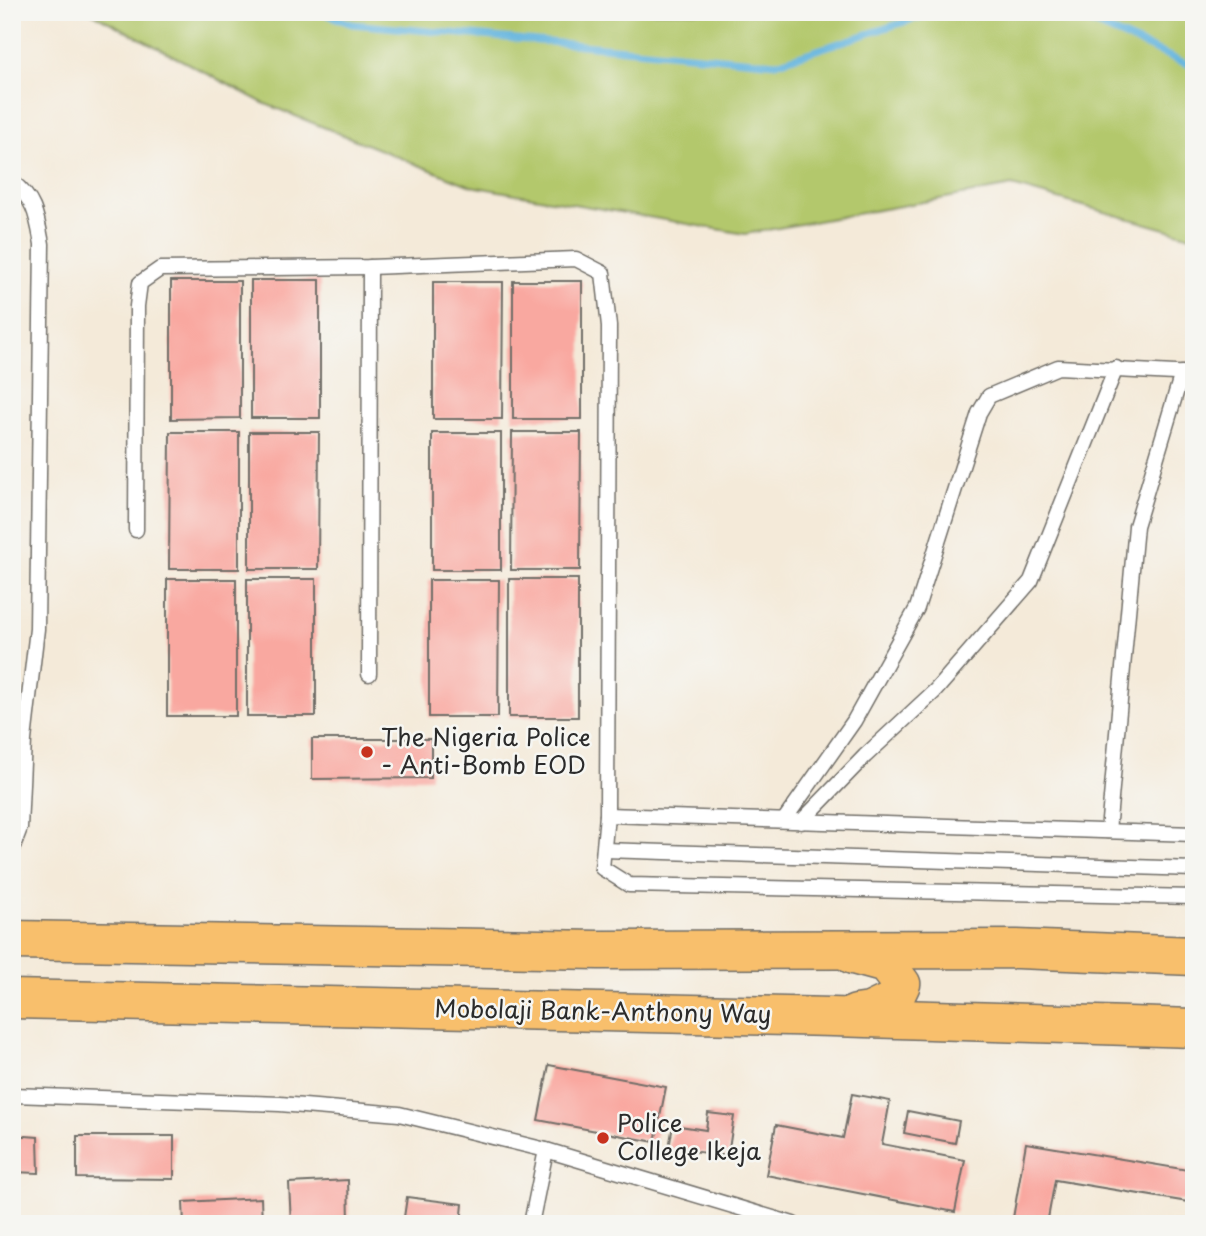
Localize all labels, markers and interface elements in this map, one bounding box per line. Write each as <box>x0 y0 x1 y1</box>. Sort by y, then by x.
place label: The Nigeria Police - Anti-Bomb EOD <box>381 718 591 782</box>
marker: The Nigeria Police - Anti-Bomb EOD <box>359 744 375 760</box>
street label: Mobolaji Bank-Anthony Way <box>434 989 772 1031</box>
place label: Police College Ikeja <box>617 1104 761 1168</box>
marker: Police College Ikeja <box>595 1130 611 1146</box>

